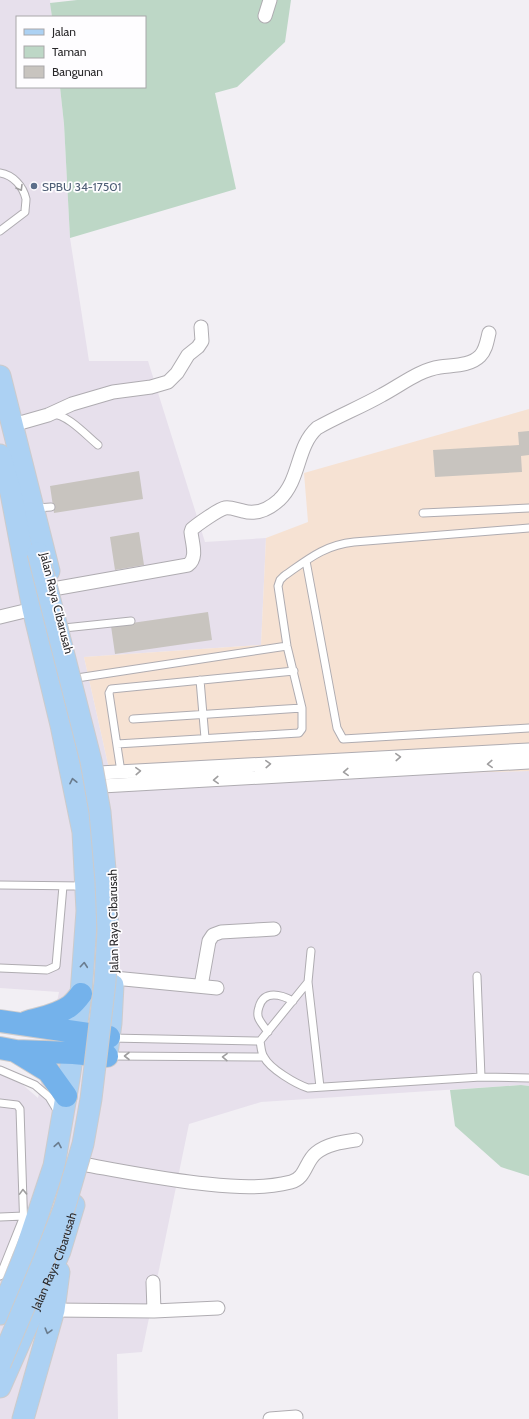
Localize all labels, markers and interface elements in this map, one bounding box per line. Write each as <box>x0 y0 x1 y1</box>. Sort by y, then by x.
legend <box>16 16 146 88</box>
text: Jalan <box>51 24 76 39</box>
text: Taman <box>52 44 87 59</box>
text: Bangunan <box>52 64 103 79</box>
place label: SPBU 34-17501 <box>42 179 122 194</box>
marker: SPBU 34-17501 <box>29 181 39 191</box>
one-way arrow <box>15 183 22 190</box>
street label: Jalan Raya Cibarusah <box>37 550 77 655</box>
one-way arrow <box>395 752 401 761</box>
one-way arrow <box>265 759 271 768</box>
one-way arrow <box>487 760 493 769</box>
one-way arrow <box>135 766 141 775</box>
one-way arrow <box>343 768 349 777</box>
one-way arrow <box>213 775 220 784</box>
one-way arrow <box>69 777 77 784</box>
street label: Jalan Raya Cibarusah <box>105 869 121 974</box>
one-way arrow <box>79 962 88 968</box>
one-way arrow <box>124 1052 130 1060</box>
one-way arrow <box>222 1053 228 1061</box>
one-way arrow <box>53 1141 61 1148</box>
one-way arrow <box>19 1189 27 1195</box>
street label: Jalan Raya Cibarusah <box>27 1210 79 1313</box>
one-way arrow <box>44 1327 53 1334</box>

